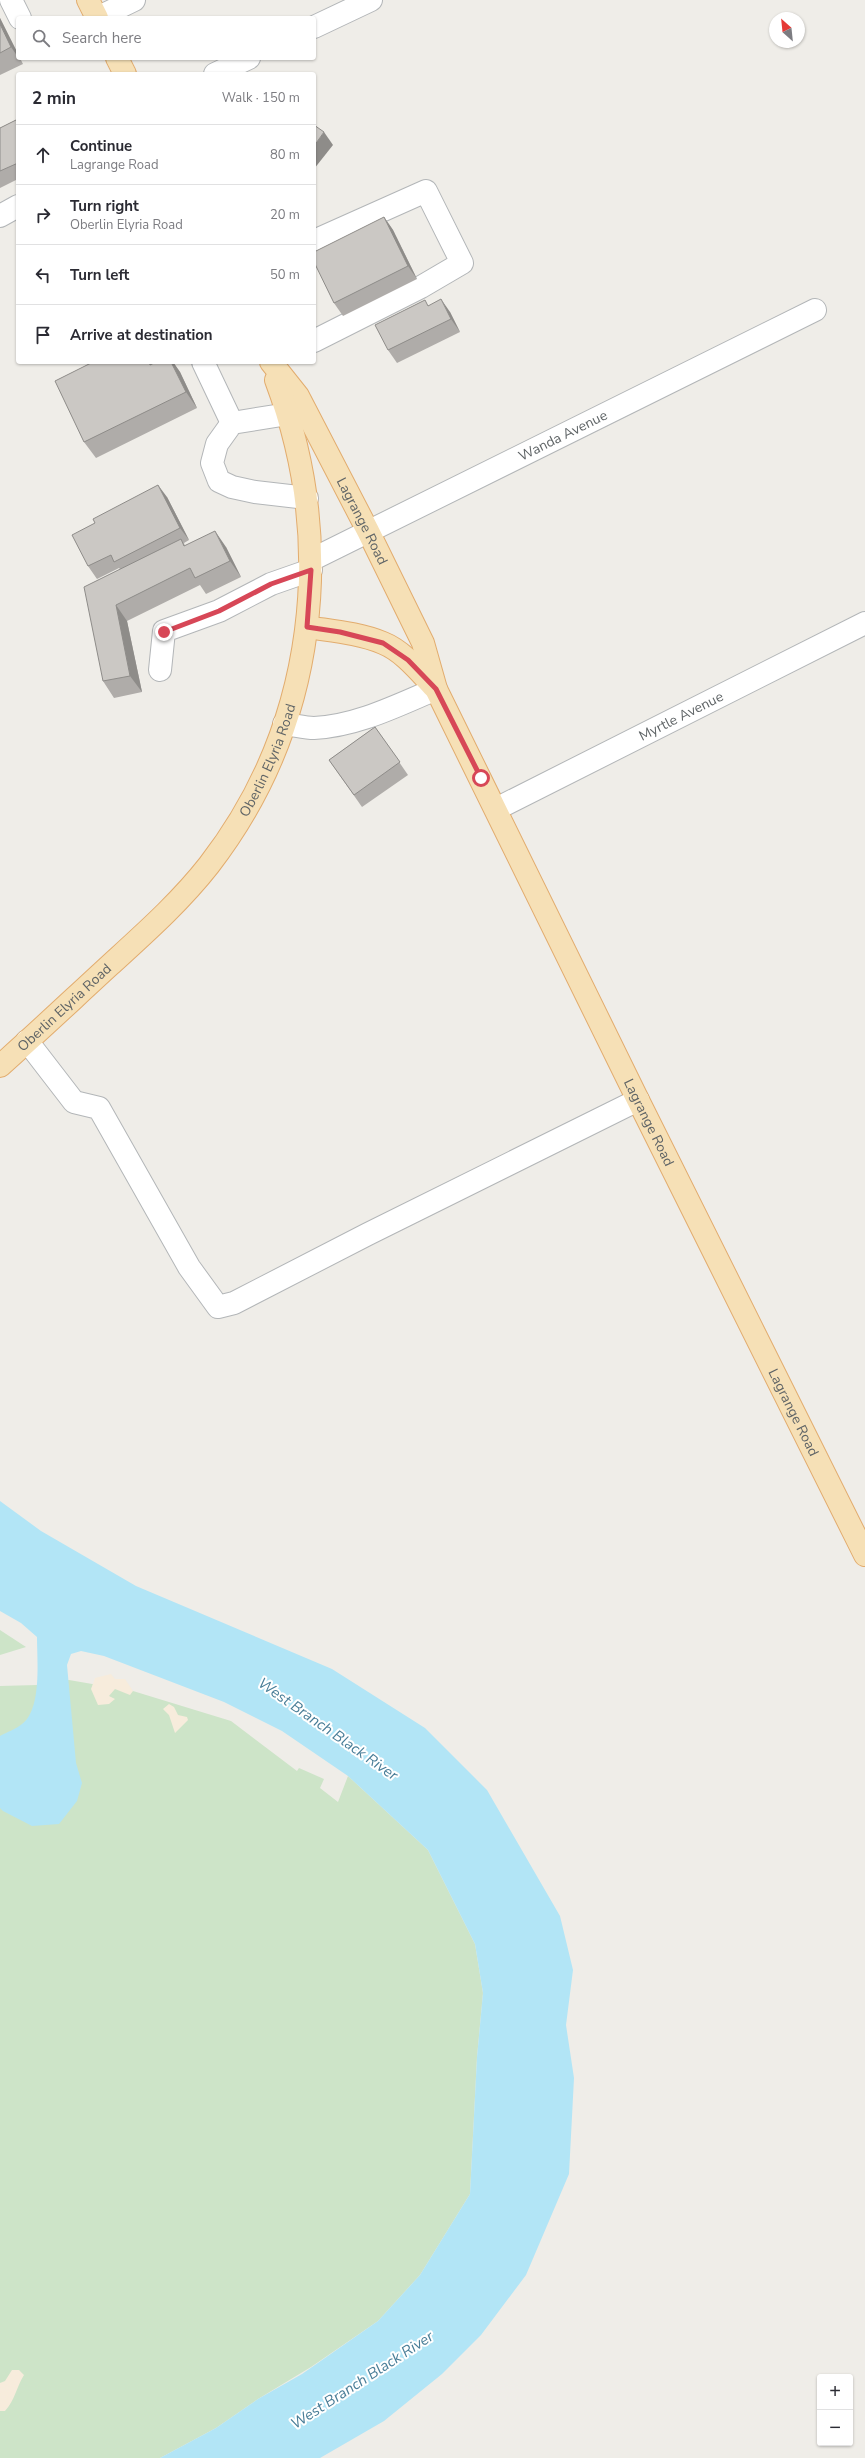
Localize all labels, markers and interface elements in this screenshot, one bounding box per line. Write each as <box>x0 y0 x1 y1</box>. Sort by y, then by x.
north arrow <box>769 12 805 48</box>
search box <box>16 16 316 60</box>
icon: search <box>30 27 52 49</box>
text: Search here <box>62 28 142 48</box>
text: 2 min <box>32 87 76 110</box>
text: Walk · 150 m <box>222 89 300 107</box>
text: Continue <box>70 136 132 156</box>
icon: ahead <box>32 144 54 166</box>
text: 80 m <box>270 146 300 164</box>
text: Lagrange Road <box>70 156 159 174</box>
text: Turn right <box>70 196 139 216</box>
icon: right <box>32 204 54 226</box>
text: 20 m <box>270 206 300 224</box>
text: Oberlin Elyria Road <box>70 216 183 234</box>
icon: left <box>32 264 54 286</box>
text: Turn left <box>70 265 129 285</box>
text: 50 m <box>270 266 300 284</box>
icon: arrive <box>32 324 54 346</box>
text: Arrive at destination <box>70 325 213 345</box>
street label: Wanda Avenue <box>515 406 611 466</box>
street label: Lagrange Road <box>332 474 392 568</box>
route end <box>155 623 173 641</box>
street label: Myrtle Avenue <box>636 687 727 746</box>
street label: Oberlin Elyria Road <box>235 701 300 820</box>
route start <box>472 769 490 787</box>
street label: Oberlin Elyria Road <box>13 959 116 1056</box>
street label: Lagrange Road <box>619 1076 679 1170</box>
street label: Lagrange Road <box>764 1366 823 1459</box>
water label: West Branch Black River <box>254 1673 402 1785</box>
water label: West Branch Black River <box>287 2326 438 2434</box>
map controls <box>817 2374 853 2446</box>
button: + <box>817 2374 853 2410</box>
button: − <box>817 2410 853 2446</box>

